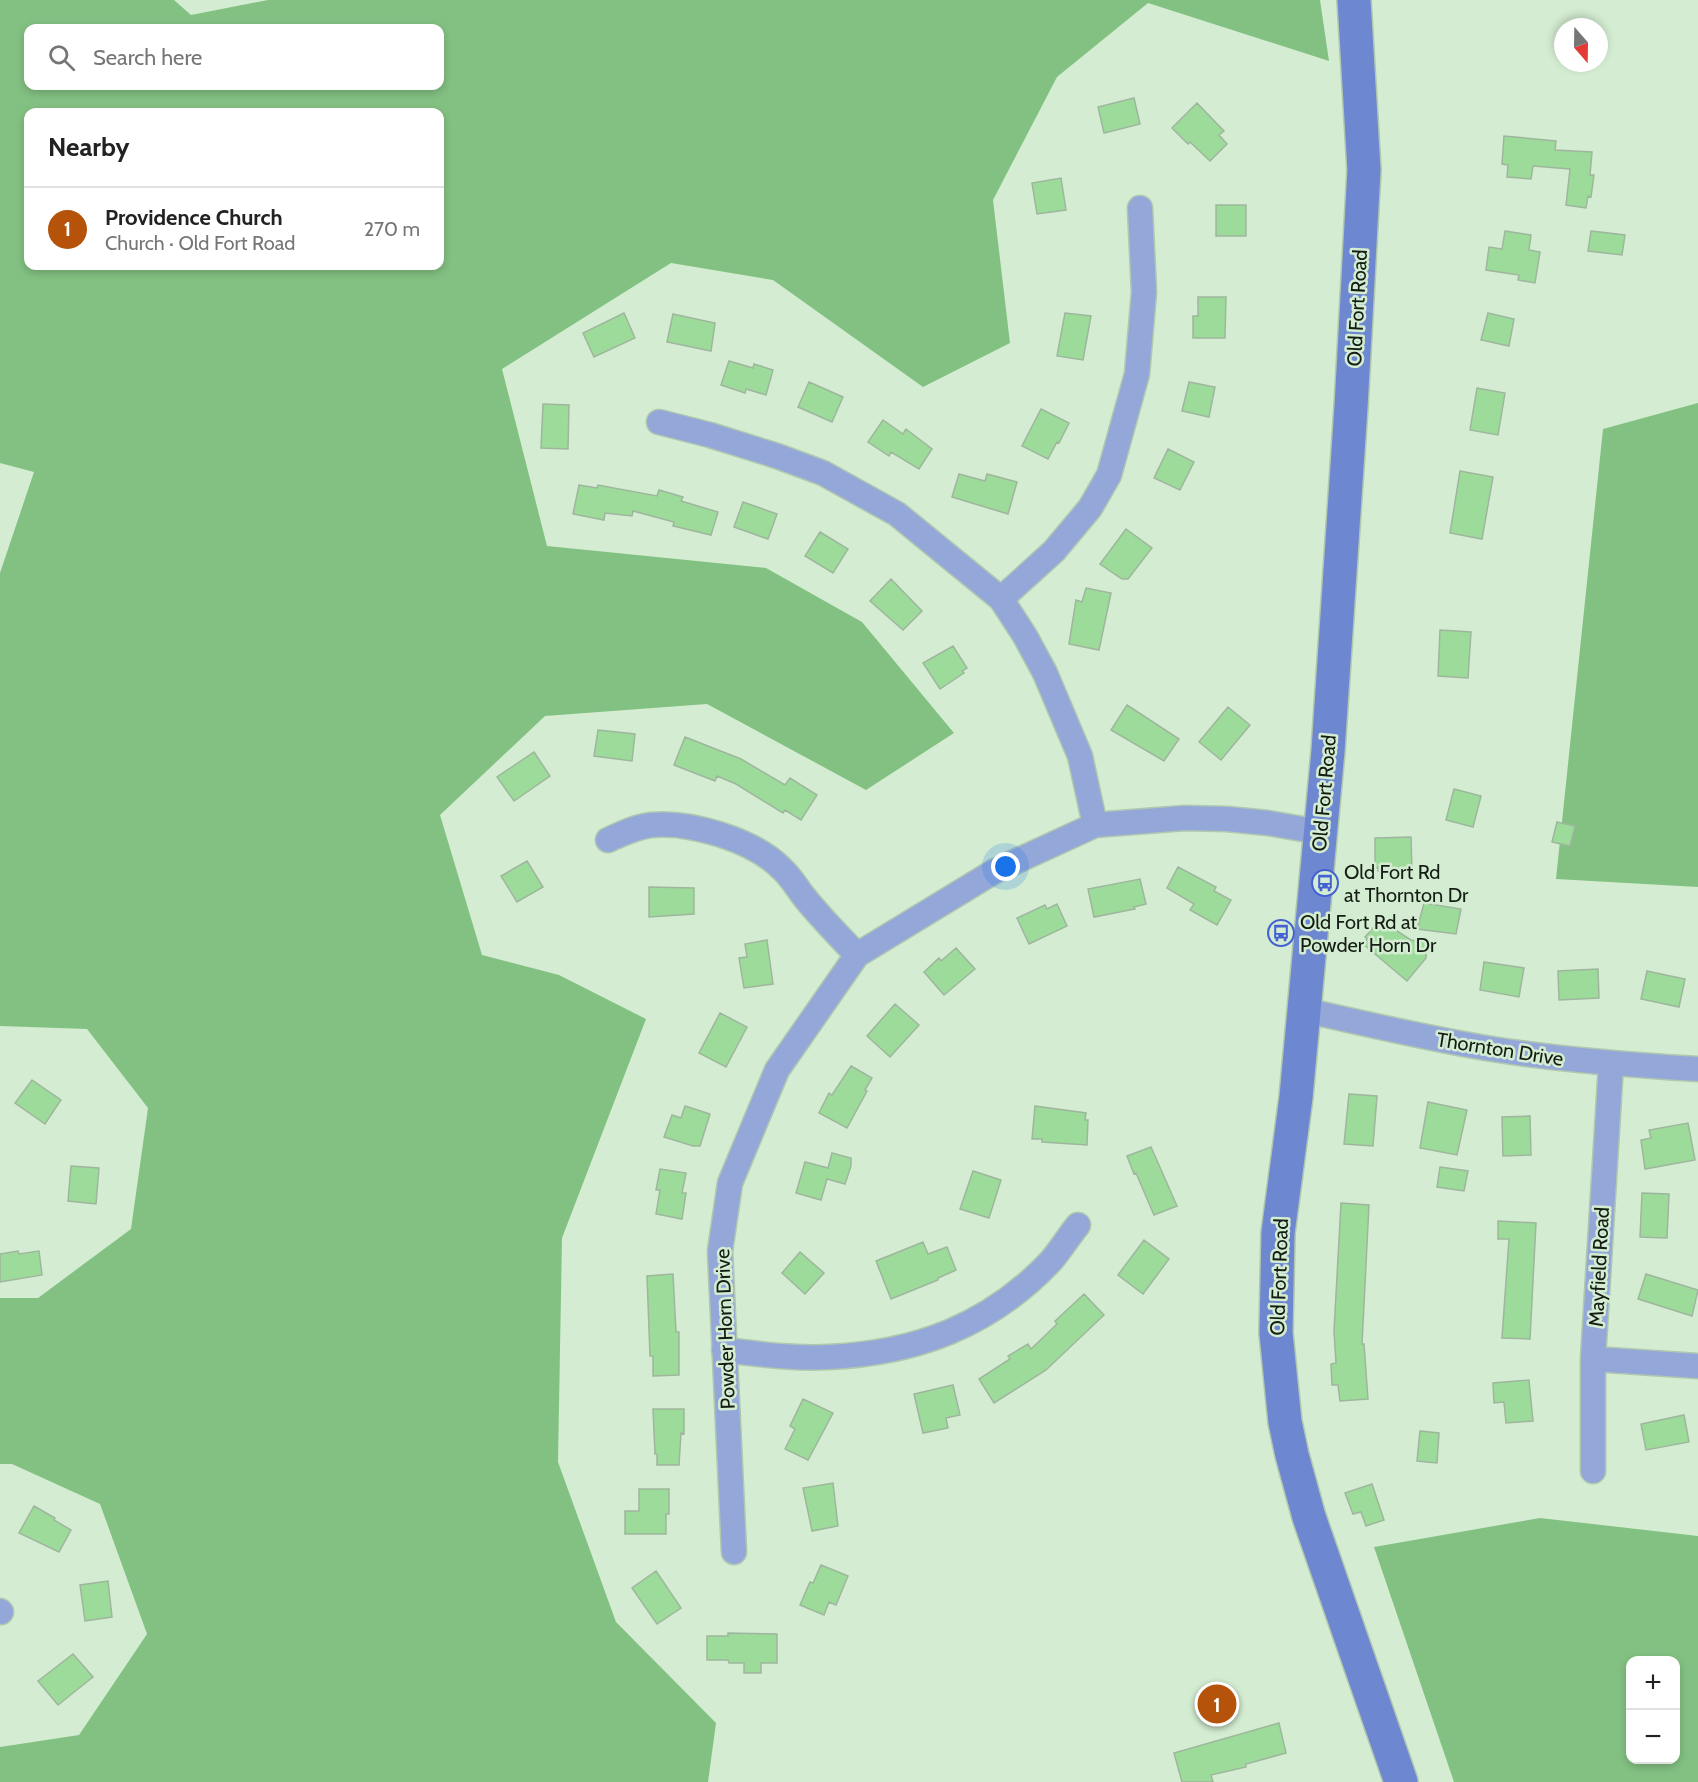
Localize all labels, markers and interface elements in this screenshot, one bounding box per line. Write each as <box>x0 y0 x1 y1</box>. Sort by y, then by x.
north arrow <box>1554 18 1608 72</box>
search box <box>24 24 444 90</box>
icon: search <box>45 41 78 74</box>
text: Search here <box>93 44 202 71</box>
text: Nearby <box>48 131 129 163</box>
text: Providence Church <box>105 204 283 231</box>
text: 1 <box>64 217 71 241</box>
text: 270 m <box>364 217 420 241</box>
text: Church · Old Fort Road <box>105 231 295 255</box>
street label: Old Fort Road <box>1342 249 1372 367</box>
street label: Old Fort Road <box>1307 734 1341 852</box>
your location <box>991 852 1020 881</box>
place label: Old Fort Rd at Thornton Dr <box>1344 860 1469 907</box>
bus stop icon: Old Fort Rd at Thornton Dr <box>1310 868 1340 898</box>
place label: Old Fort Rd at Powder Horn Dr <box>1300 910 1437 957</box>
bus stop icon: Old Fort Rd at Powder Horn Dr <box>1266 918 1296 948</box>
street label: Thornton Drive <box>1435 1027 1565 1071</box>
street label: Mayfield Road <box>1584 1206 1614 1328</box>
street label: Old Fort Road <box>1265 1218 1293 1336</box>
street label: Powder Horn Drive <box>710 1248 740 1410</box>
map controls <box>1626 1656 1680 1764</box>
button: + <box>1626 1656 1680 1710</box>
pin: 1 <box>1198 1682 1236 1726</box>
button: − <box>1626 1710 1680 1764</box>

